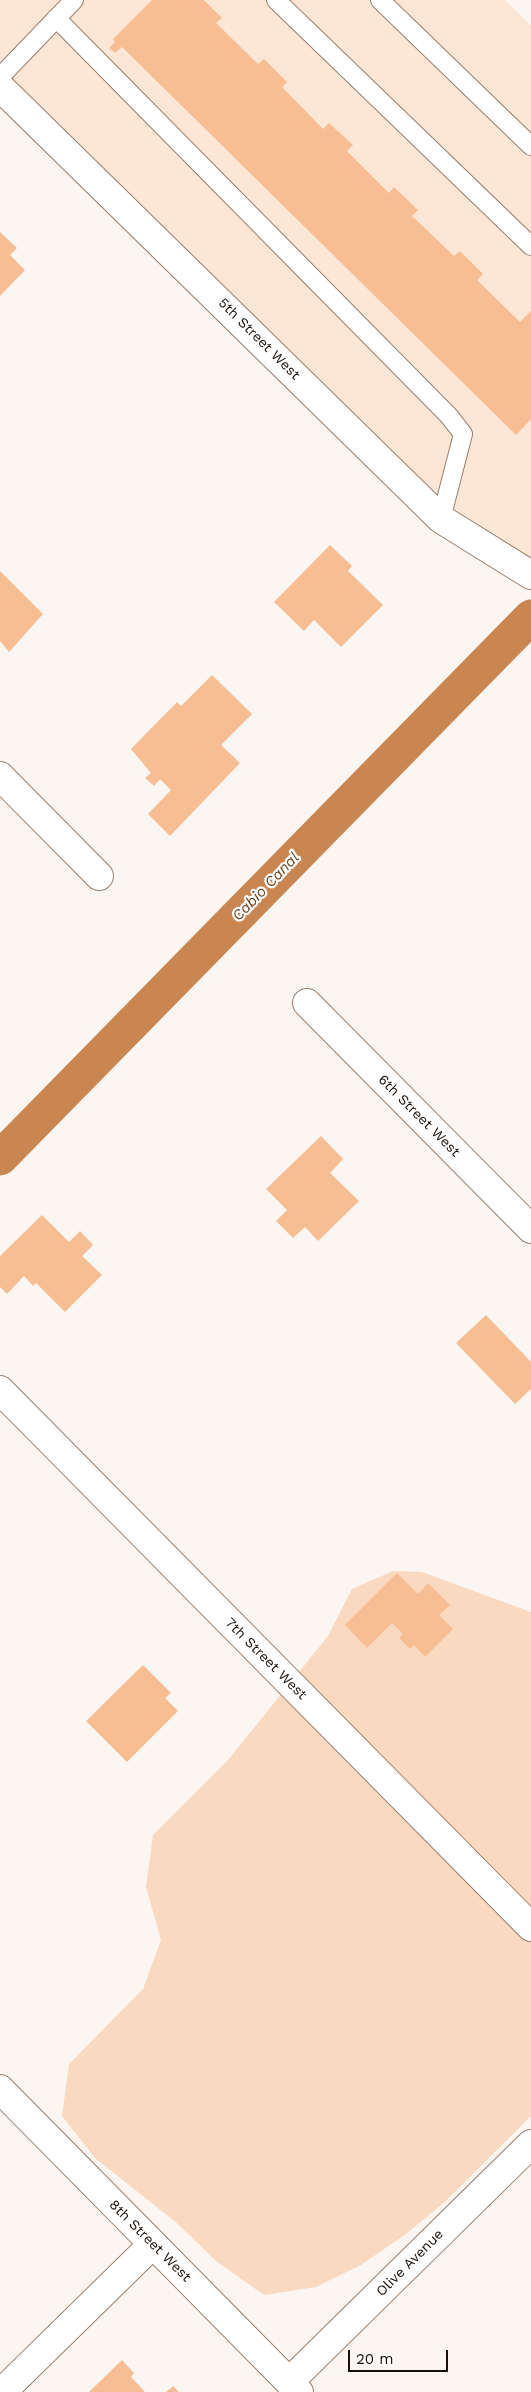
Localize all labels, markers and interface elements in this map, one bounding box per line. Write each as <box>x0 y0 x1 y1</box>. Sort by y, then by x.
street label: 5th Street West <box>215 295 303 383</box>
water label: Cabio Canal <box>229 849 303 925</box>
street label: 6th Street West <box>375 1072 463 1160</box>
street label: 7th Street West <box>222 1615 310 1703</box>
street label: 8th Street West <box>105 2196 195 2286</box>
street label: Olive Avenue <box>373 2226 447 2300</box>
scale bar <box>351 2340 451 2372</box>
text: 20 m <box>356 2350 394 2368</box>

